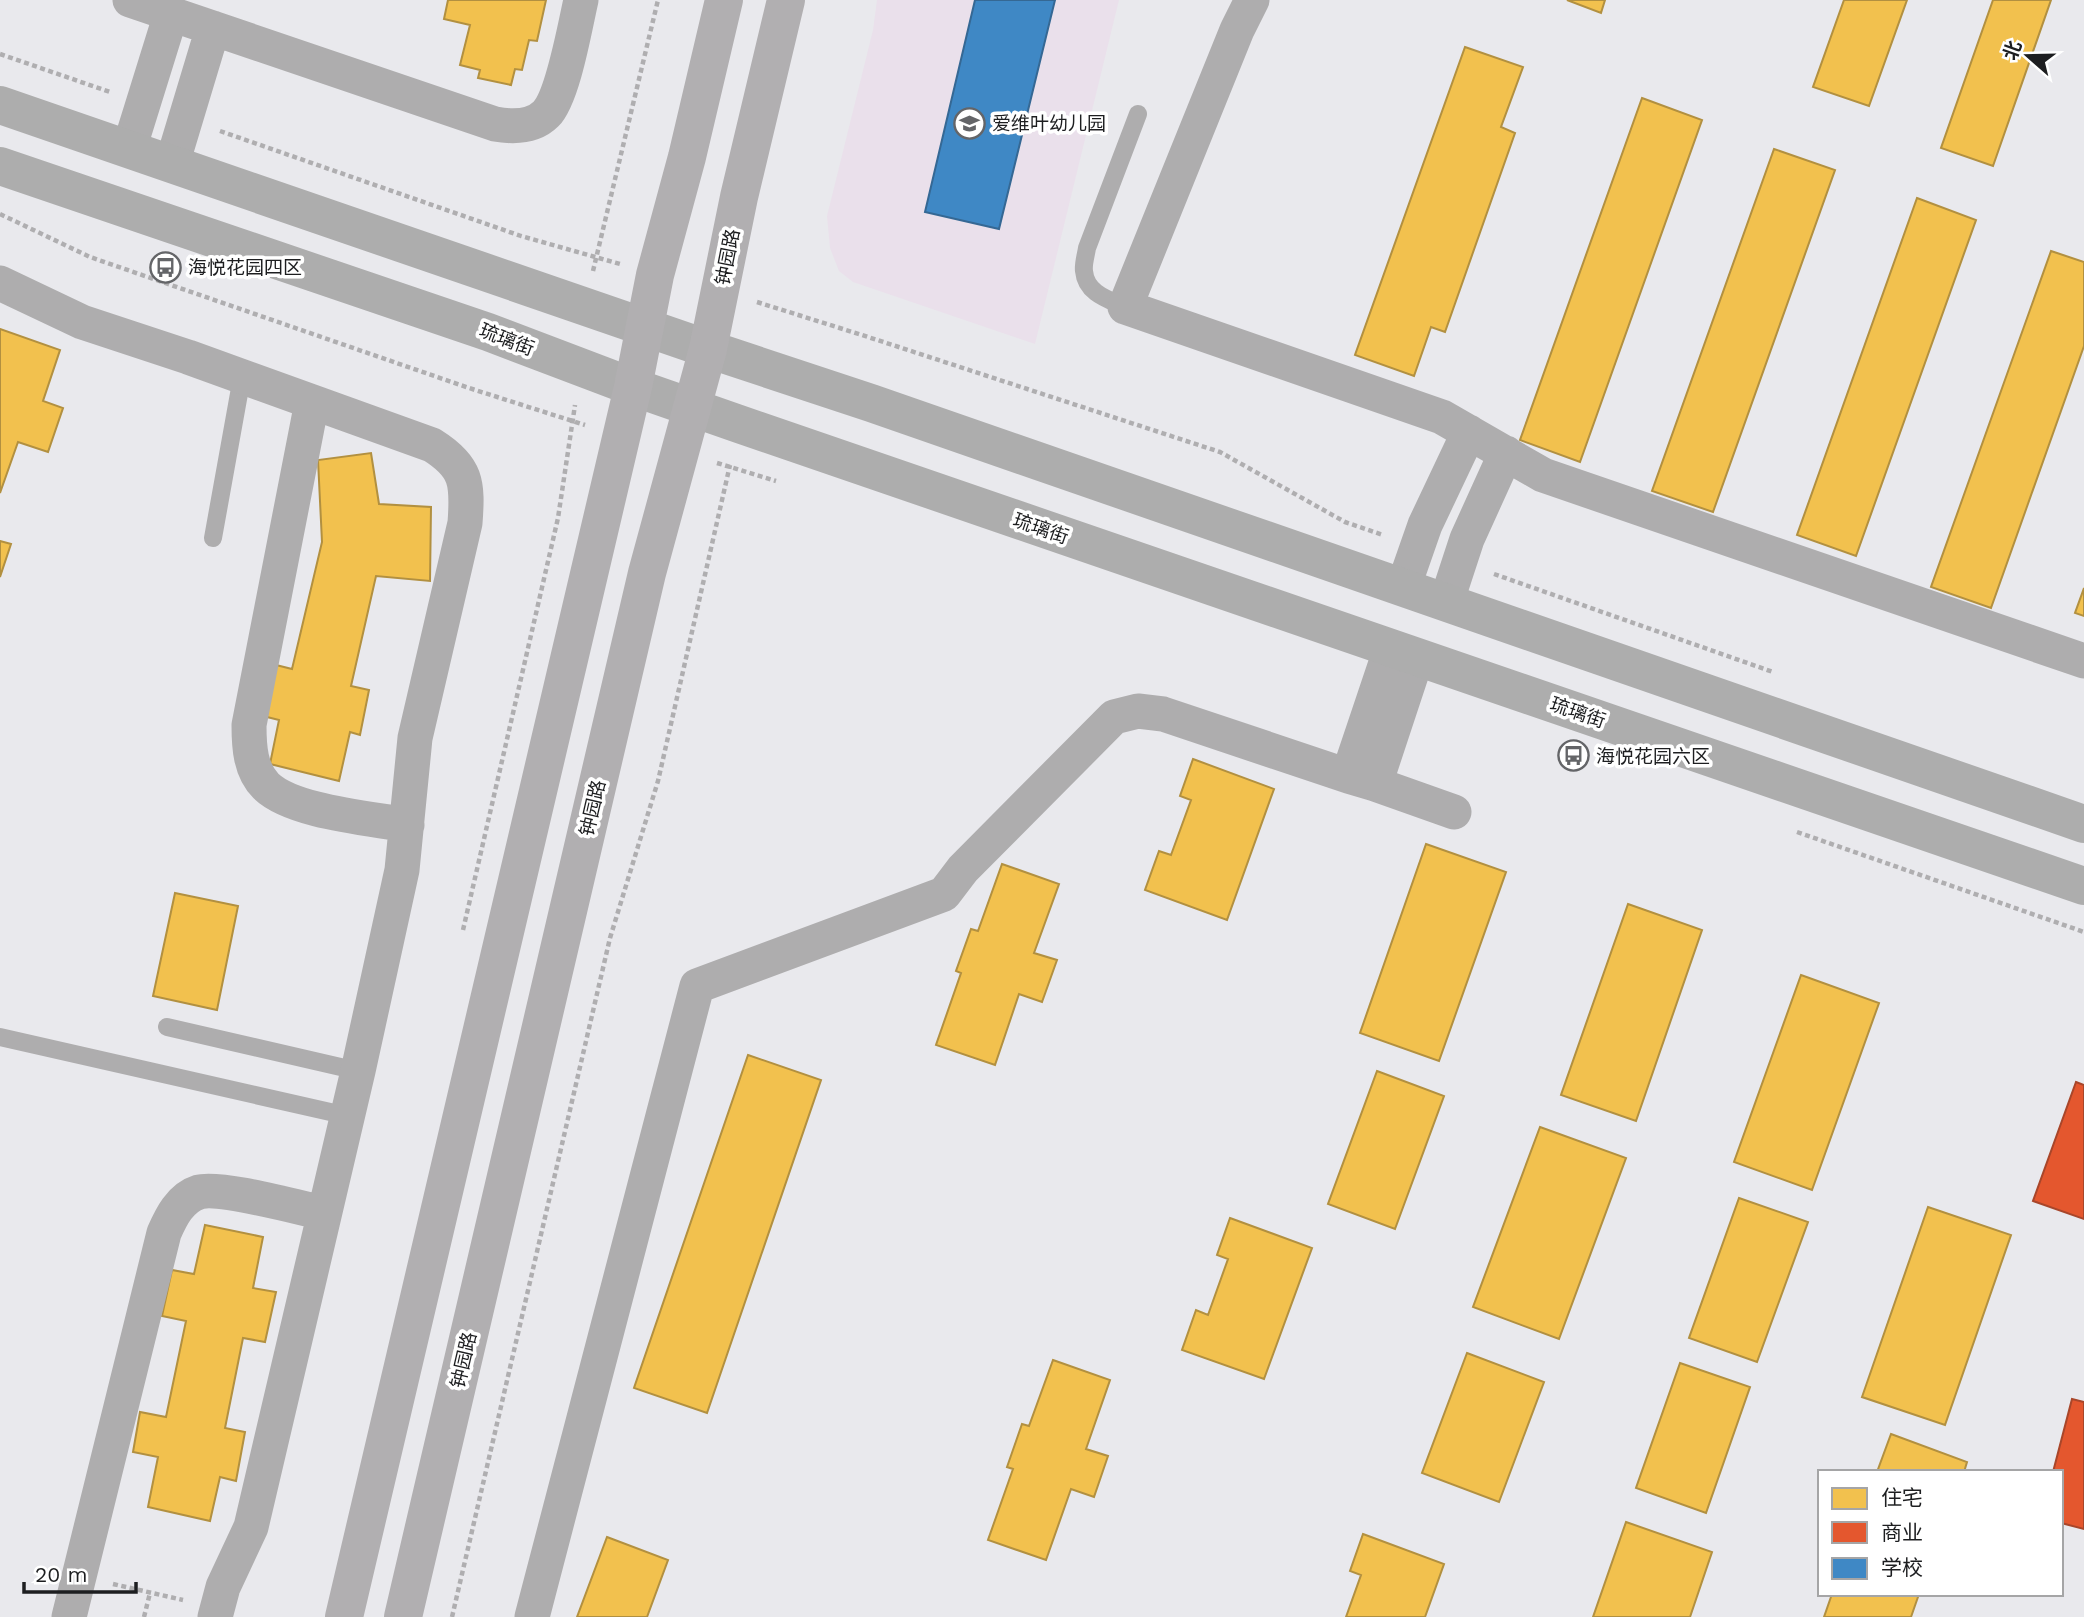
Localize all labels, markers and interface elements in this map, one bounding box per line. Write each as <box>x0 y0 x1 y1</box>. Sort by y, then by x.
north arrow <box>1993 21 2063 91</box>
text: 北 <box>1998 37 2027 63</box>
school or university icon: 爱维叶幼儿园 <box>952 106 986 140</box>
place label: 爱维叶幼儿园 <box>992 112 1106 135</box>
street label: 钟园路 <box>711 227 744 287</box>
bus stop icon: 海悦花园四区 <box>148 250 182 284</box>
place label: 海悦花园四区 <box>188 256 302 279</box>
street label: 琉璃街 <box>476 319 538 360</box>
street label: 琉璃街 <box>1010 508 1072 549</box>
street label: 琉璃街 <box>1547 692 1609 733</box>
bus stop icon: 海悦花园六区 <box>1556 739 1590 773</box>
place label: 海悦花园六区 <box>1596 745 1710 768</box>
street label: 钟园路 <box>575 778 610 838</box>
street label: 钟园路 <box>446 1330 481 1390</box>
legend <box>1818 1470 2063 1596</box>
text: 住宅 <box>1881 1485 1923 1510</box>
text: 商业 <box>1881 1520 1923 1545</box>
scale bar <box>24 1550 136 1594</box>
text: 学校 <box>1881 1555 1923 1580</box>
text: 20 m <box>35 1562 87 1587</box>

